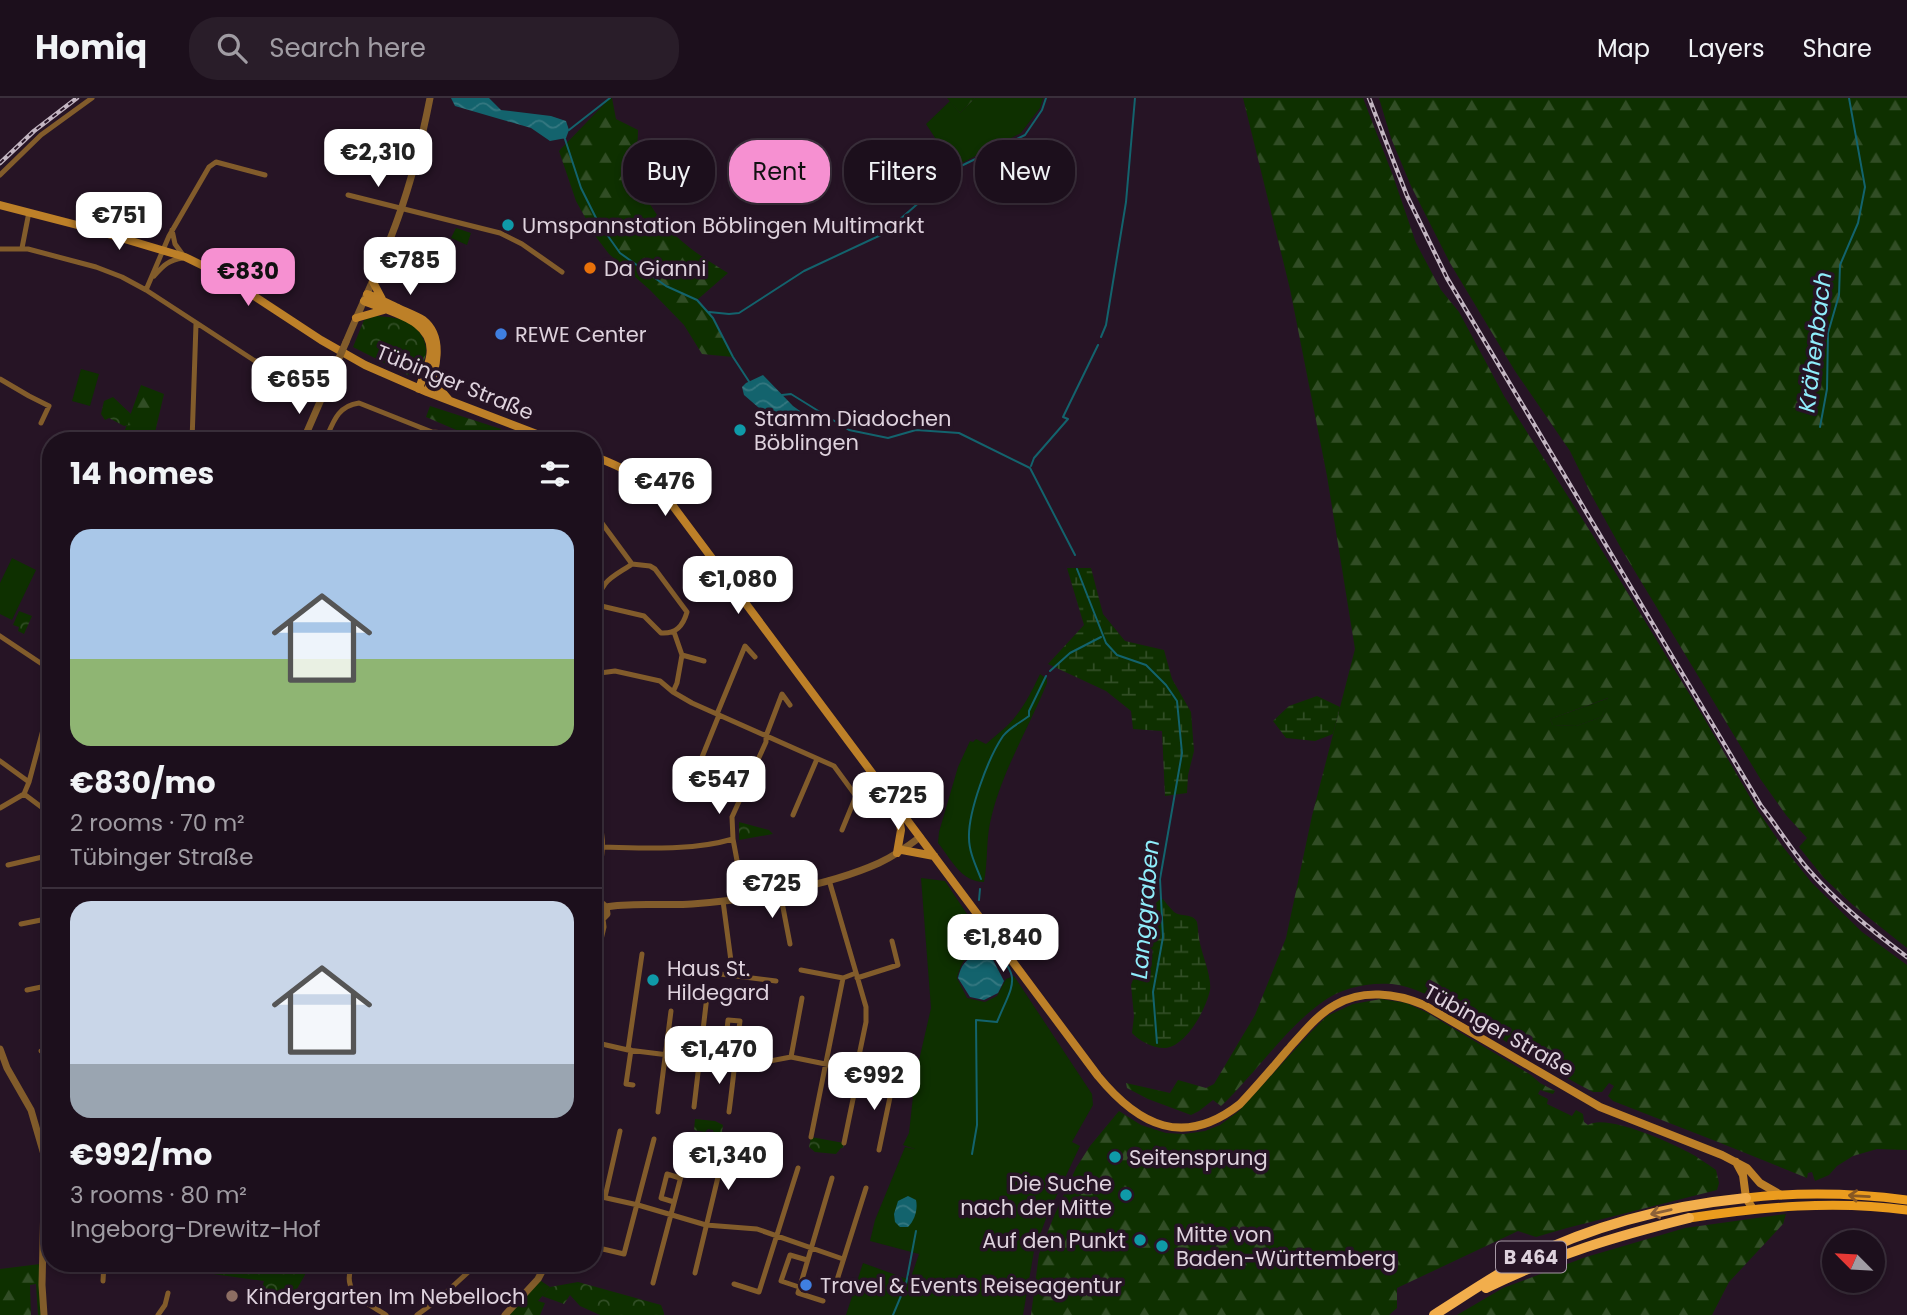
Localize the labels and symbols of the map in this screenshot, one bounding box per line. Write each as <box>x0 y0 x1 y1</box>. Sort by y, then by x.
pin: €2,310 <box>321 130 435 189</box>
pin: €751 <box>78 192 160 252</box>
place label: Umspannstation Böblingen Multimarkt <box>522 211 924 240</box>
marker: Umspannstation Böblingen Multimarkt <box>500 217 516 233</box>
pin: €785 <box>369 238 451 297</box>
pin: €830 <box>207 248 289 308</box>
place label: Da Gianni <box>604 254 706 283</box>
marker: Da Gianni <box>582 260 598 276</box>
water label: Krähenbach <box>1791 270 1839 414</box>
place label: REWE Center <box>515 320 647 349</box>
marker: REWE Center <box>493 326 509 342</box>
street label: Tübinger Straße <box>372 337 538 427</box>
pin: €655 <box>258 356 340 416</box>
place label: Stamm Diadochen Böblingen <box>754 404 952 457</box>
marker: Stamm Diadochen Böblingen <box>732 422 748 438</box>
pin: €476 <box>624 458 706 518</box>
pin: €1,080 <box>681 556 795 616</box>
pin: €547 <box>678 756 760 816</box>
pin: €725 <box>857 772 939 832</box>
water label: Langgraben <box>1123 838 1167 980</box>
pin: €725 <box>731 860 813 920</box>
pin: €1,840 <box>946 914 1060 974</box>
place label: Haus St. Hildegard <box>667 954 770 1007</box>
marker: Haus St. Hildegard <box>645 972 661 988</box>
street label: Tübinger Straße <box>1419 977 1579 1083</box>
pin: €1,470 <box>662 1026 776 1086</box>
pin: €992 <box>833 1052 915 1112</box>
pin: €1,340 <box>671 1132 785 1192</box>
place label: Seitensprung <box>1129 1143 1268 1172</box>
marker: Seitensprung <box>1107 1149 1123 1165</box>
place label: Die Suche nach der Mitte <box>960 1169 1112 1222</box>
marker: Die Suche nach der Mitte <box>1118 1187 1134 1203</box>
one-way arrow <box>1849 1189 1871 1202</box>
one-way arrow <box>1651 1207 1673 1220</box>
place label: Mitte von Baden-Württemberg <box>1176 1220 1396 1273</box>
place label: Auf den Punkt <box>982 1226 1126 1255</box>
north arrow <box>1822 1230 1885 1293</box>
marker: Auf den Punkt <box>1132 1232 1148 1248</box>
marker: Mitte von Baden-Württemberg <box>1154 1238 1170 1254</box>
road number: B 464 <box>1496 1242 1566 1273</box>
place label: Travel & Events Reiseagentur <box>820 1271 1122 1300</box>
marker: Travel & Events Reiseagentur <box>798 1277 814 1293</box>
place label: Kindergarten Im Nebelloch <box>246 1282 526 1311</box>
marker: Kindergarten Im Nebelloch <box>224 1288 240 1304</box>

